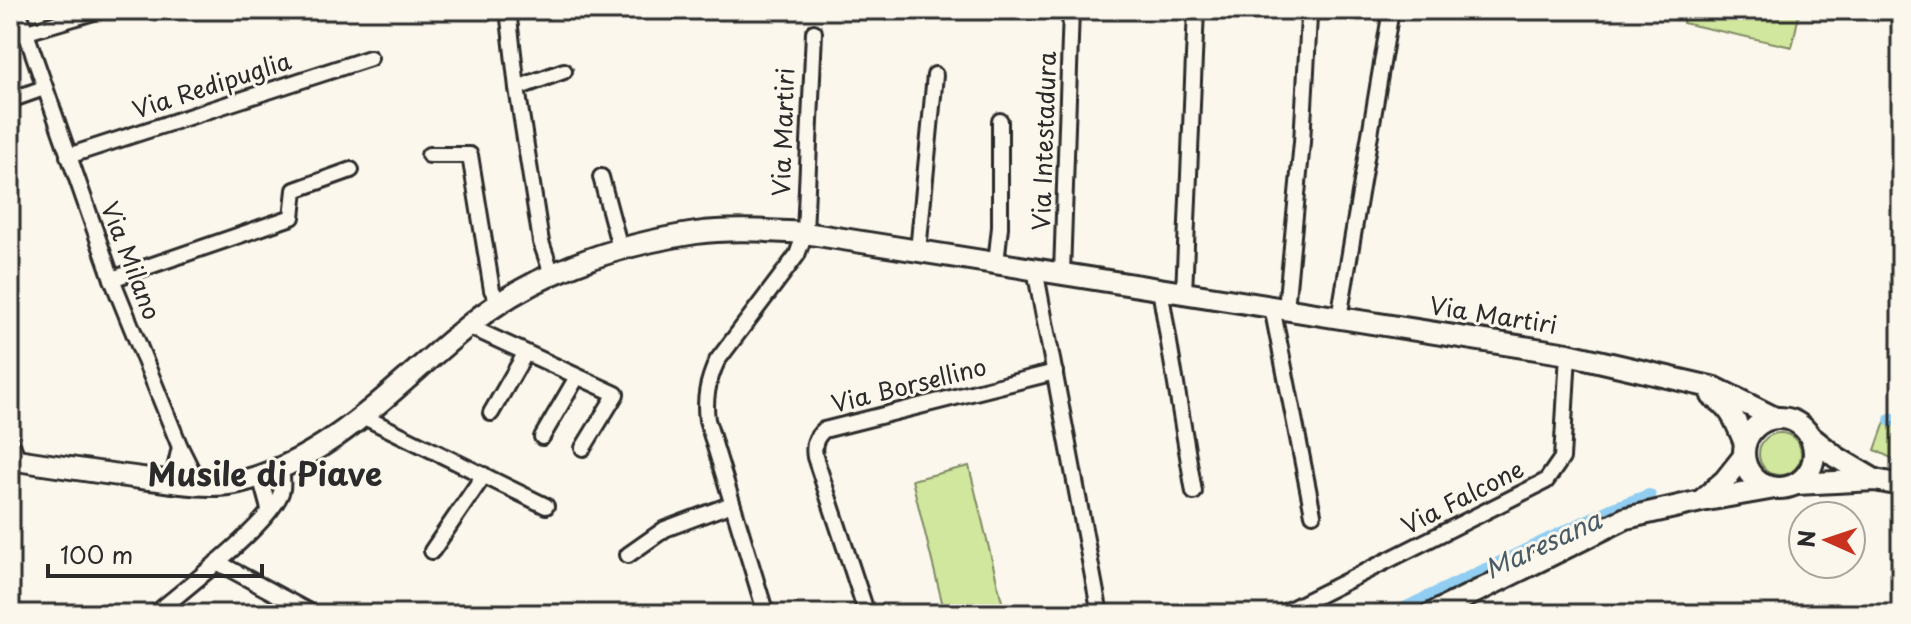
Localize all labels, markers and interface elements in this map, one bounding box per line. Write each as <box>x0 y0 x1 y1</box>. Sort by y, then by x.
street label: Via Redipuglia <box>127 41 296 127</box>
street label: Via Intestadura <box>1022 50 1064 231</box>
street label: Via Martiri <box>762 67 802 197</box>
street label: Via Milano <box>93 196 171 325</box>
street label: Via Martiri <box>1427 286 1560 342</box>
street label: Via Borsellino <box>827 347 990 421</box>
district label: Musile di Piave <box>148 449 382 497</box>
street label: Via Falcone <box>1395 450 1530 542</box>
water label: Maresana <box>1478 499 1608 588</box>
north arrow <box>1787 500 1867 580</box>
scale bar <box>48 528 262 578</box>
text: N <box>1789 529 1822 548</box>
text: 100 m <box>60 536 133 572</box>

